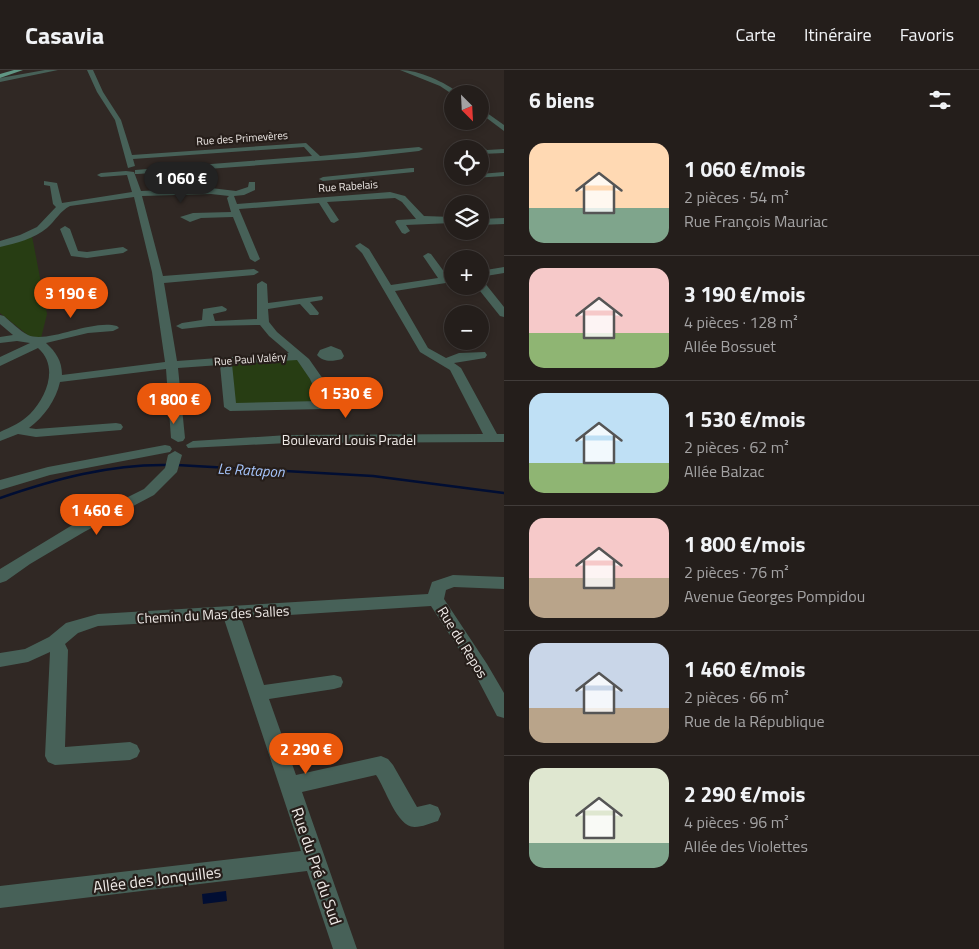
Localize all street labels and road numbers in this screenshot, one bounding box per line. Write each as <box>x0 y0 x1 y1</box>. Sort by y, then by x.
street label: Rue des Primevères <box>196 127 288 149</box>
street label: Rue Rabelais <box>318 176 378 196</box>
street label: Rue Paul Valéry <box>213 348 287 369</box>
street label: Boulevard Louis Pradel <box>282 429 416 450</box>
street label: Chemin du Mas des Salles <box>136 600 290 628</box>
street label: Rue du Repos <box>433 602 493 682</box>
street label: Rue du Pré du Sud <box>286 804 348 928</box>
street label: Allée des Jonquilles <box>92 859 222 899</box>

